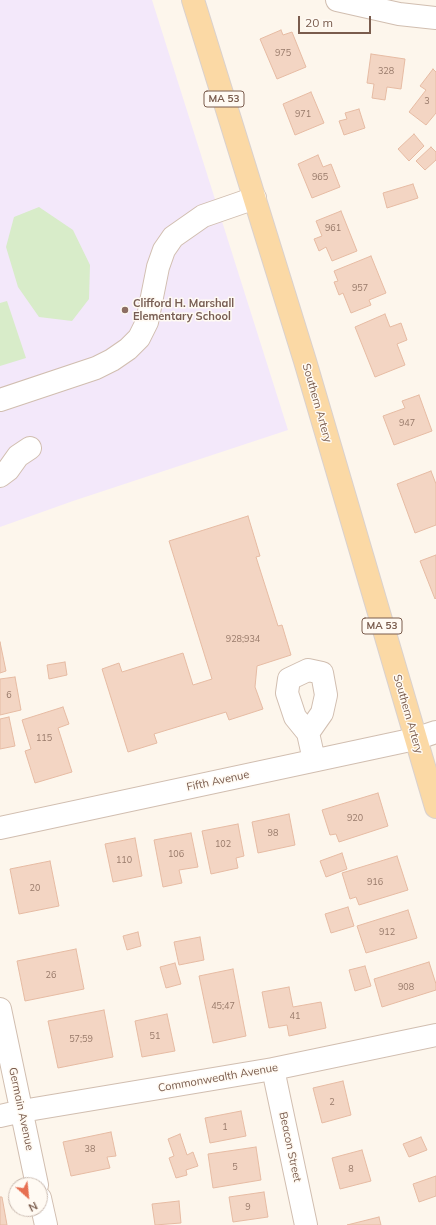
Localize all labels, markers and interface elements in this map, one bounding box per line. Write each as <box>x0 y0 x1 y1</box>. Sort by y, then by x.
scale bar <box>300 8 373 34</box>
text: 20 m <box>305 15 333 30</box>
house number: 975 <box>275 48 291 58</box>
house number: 328 <box>378 66 394 76</box>
road number: MA 53 <box>204 91 244 107</box>
house number: 3 <box>424 96 430 106</box>
house number: 971 <box>295 109 311 119</box>
house number: 965 <box>312 172 328 182</box>
house number: 961 <box>325 223 341 233</box>
house number: 957 <box>352 283 368 293</box>
place label: Clifford H. Marshall Elementary School <box>133 297 234 323</box>
marker: Clifford H. Marshall Elementary School <box>120 305 130 315</box>
street label: Southern Artery <box>299 362 335 444</box>
house number: 947 <box>399 418 415 428</box>
road number: MA 53 <box>362 618 402 634</box>
house number: 928;934 <box>226 634 260 644</box>
street label: Southern Artery <box>390 673 426 755</box>
house number: 6 <box>6 690 12 700</box>
house number: 115 <box>36 733 52 743</box>
street label: Fifth Avenue <box>185 768 251 794</box>
house number: 920 <box>347 813 363 823</box>
house number: 98 <box>268 828 278 838</box>
house number: 102 <box>215 839 231 849</box>
house number: 106 <box>168 849 184 859</box>
house number: 110 <box>116 855 132 865</box>
house number: 916 <box>367 877 383 887</box>
house number: 20 <box>30 883 40 893</box>
house number: 912 <box>379 927 395 937</box>
house number: 26 <box>46 970 56 980</box>
house number: 908 <box>398 982 414 992</box>
house number: 45;47 <box>211 1001 235 1011</box>
house number: 41 <box>290 1011 300 1021</box>
house number: 51 <box>150 1031 160 1041</box>
house number: 57;59 <box>69 1034 93 1044</box>
street label: Commonwealth Avenue <box>157 1061 279 1095</box>
street label: Germain Avenue <box>6 1066 36 1152</box>
house number: 2 <box>329 1097 335 1107</box>
street label: Beacon Street <box>276 1111 304 1183</box>
house number: 1 <box>222 1122 228 1132</box>
house number: 38 <box>85 1144 95 1154</box>
house number: 5 <box>232 1162 238 1172</box>
house number: 8 <box>348 1164 354 1174</box>
north arrow <box>8 1177 48 1217</box>
text: N <box>26 1199 40 1215</box>
house number: 9 <box>245 1202 251 1212</box>

